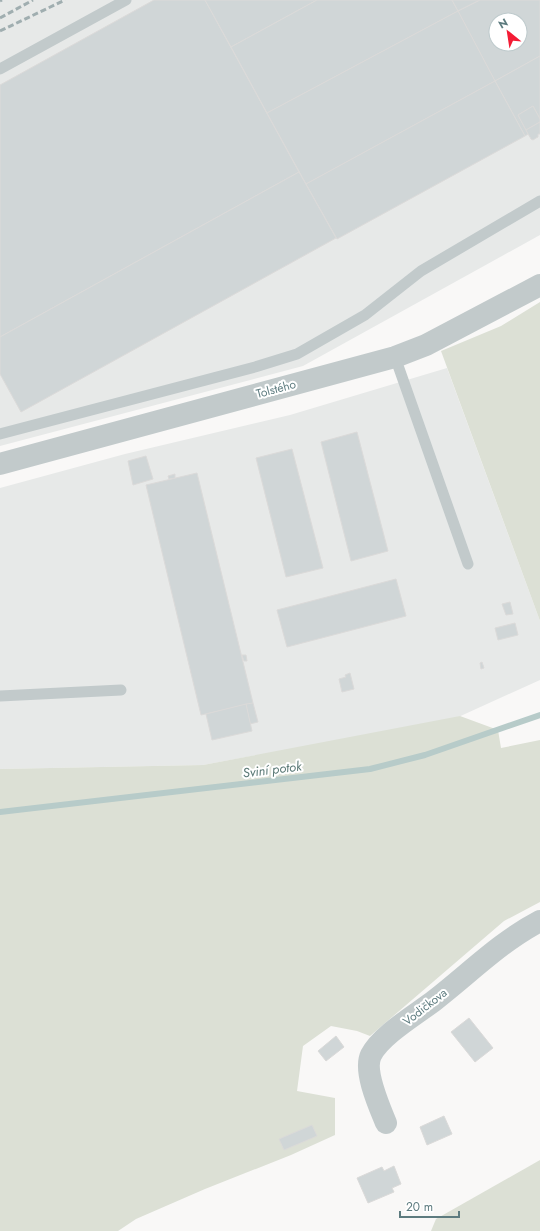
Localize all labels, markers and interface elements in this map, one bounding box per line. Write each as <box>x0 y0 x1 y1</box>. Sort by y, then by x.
north arrow <box>488 12 528 52</box>
text: N <box>495 14 511 32</box>
street label: Tolstého <box>254 375 298 403</box>
water label: Sviní potok <box>242 756 303 783</box>
street label: Vodičkova <box>399 984 451 1030</box>
scale bar <box>400 1193 459 1219</box>
text: 20 m <box>406 1198 433 1216</box>

